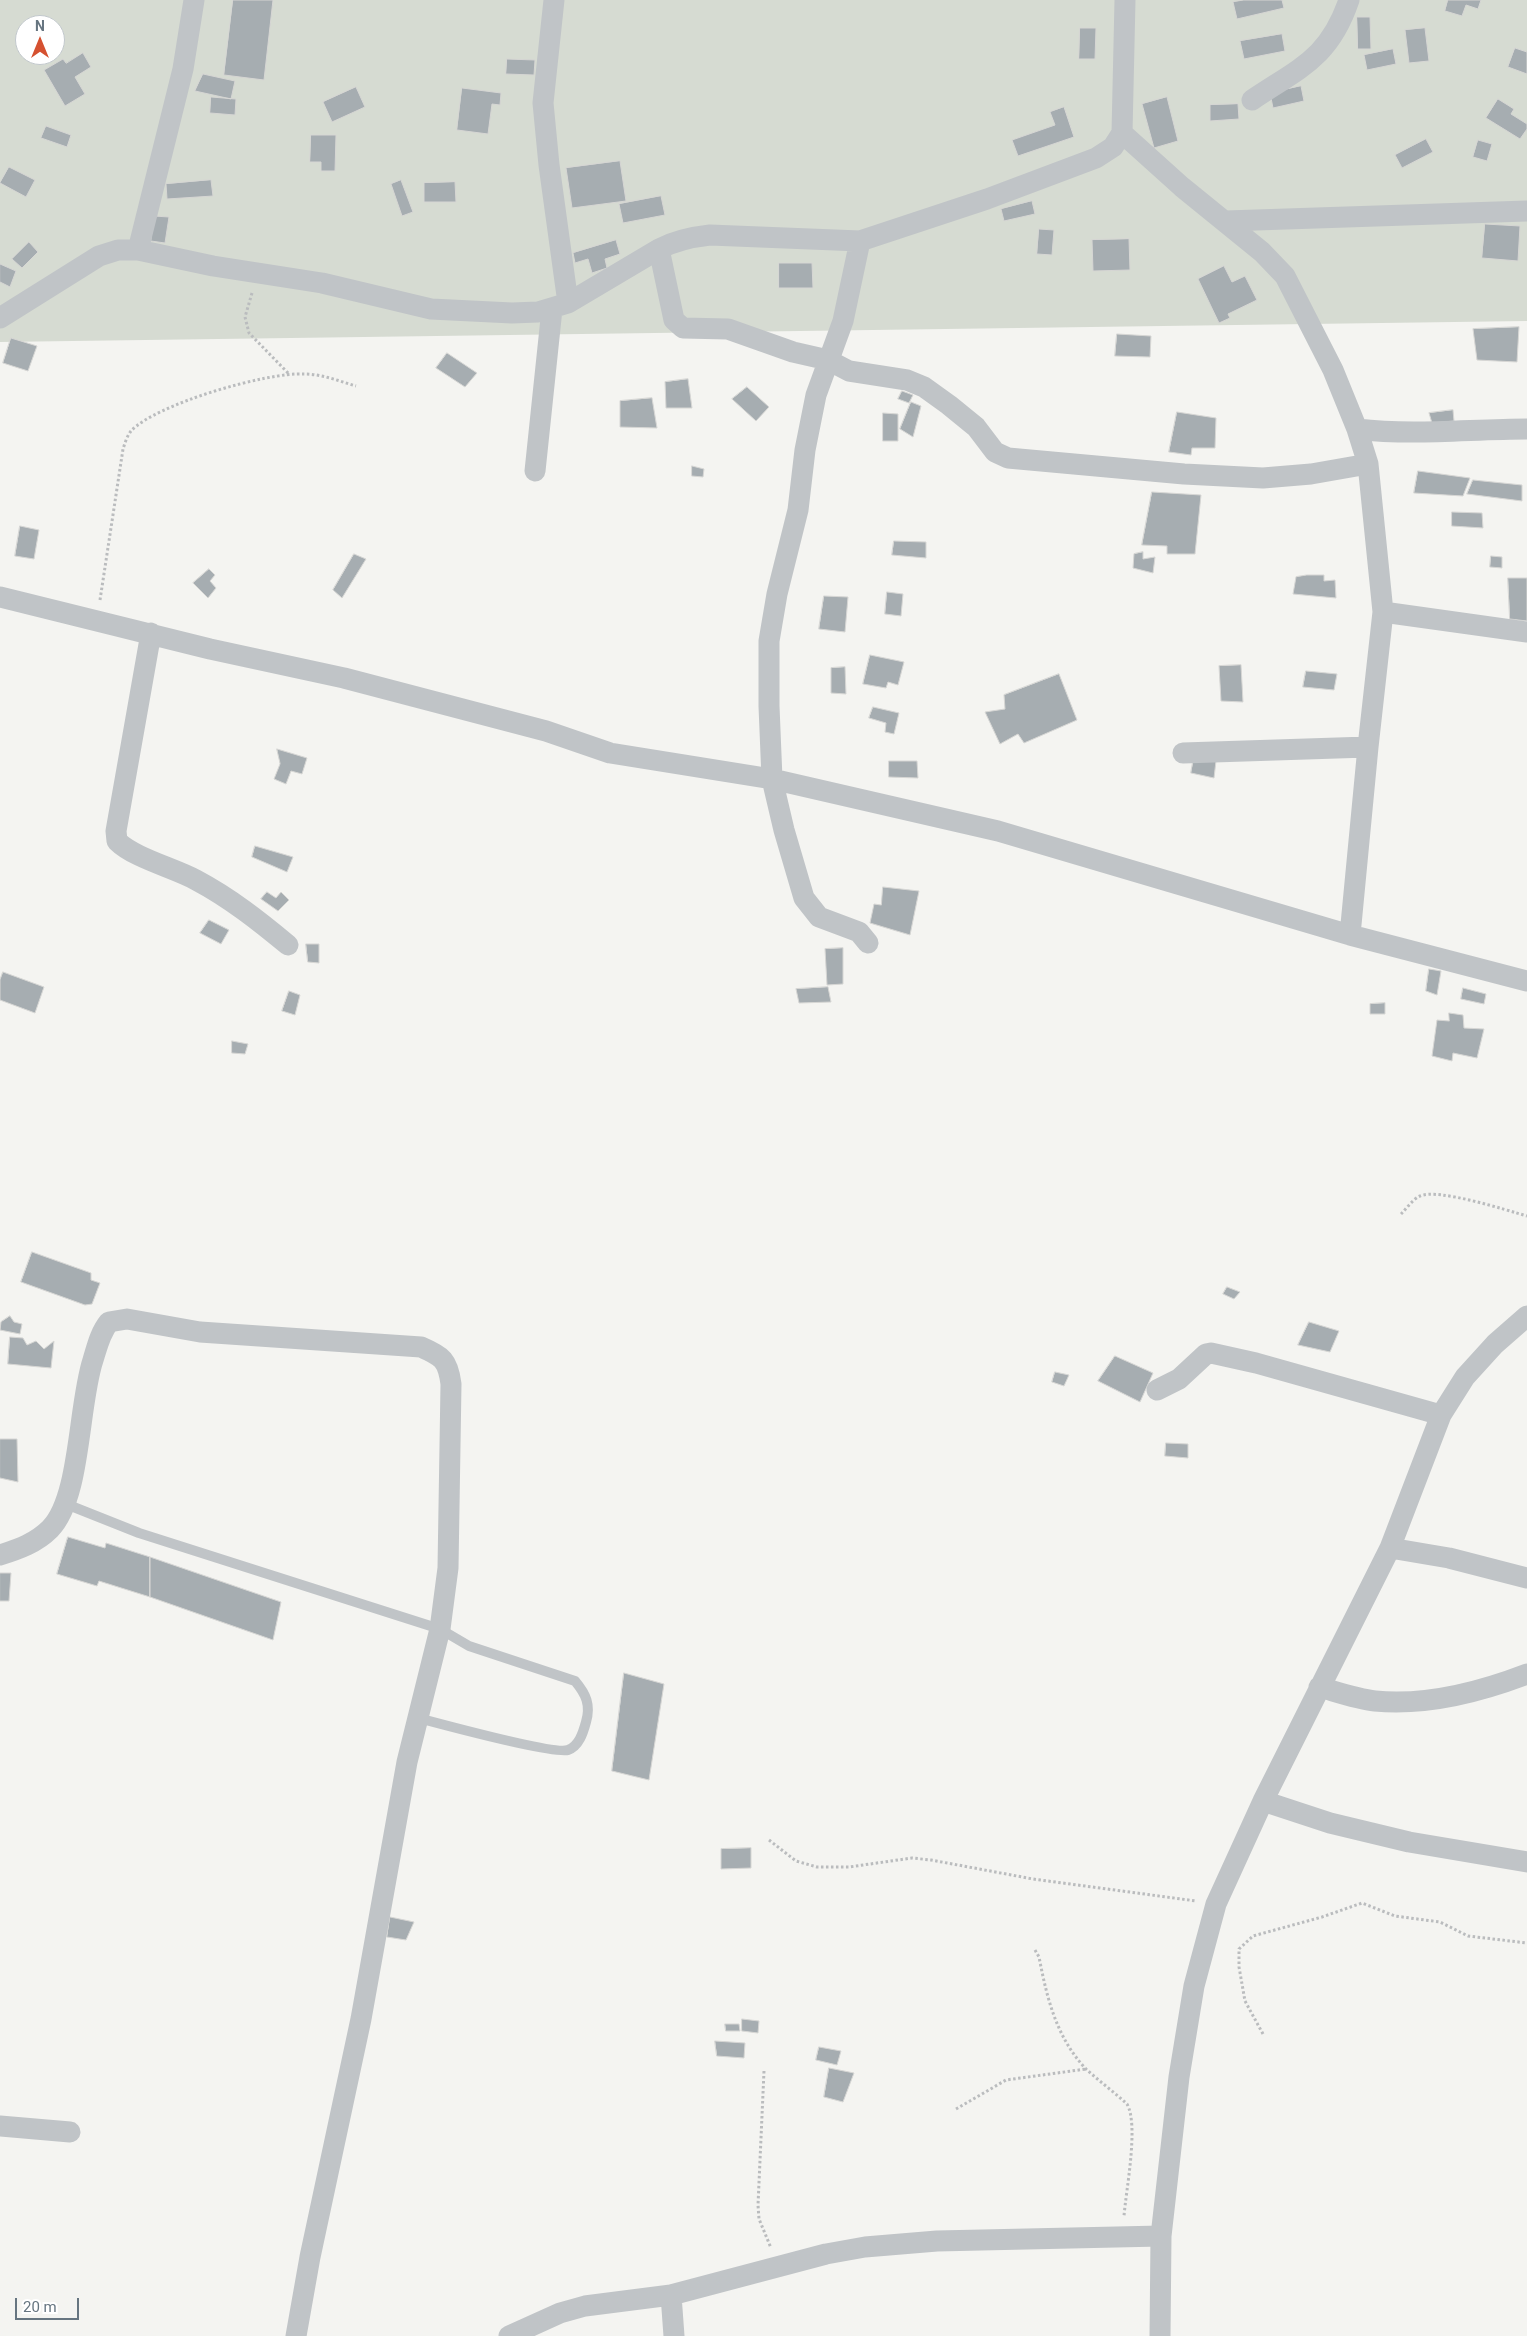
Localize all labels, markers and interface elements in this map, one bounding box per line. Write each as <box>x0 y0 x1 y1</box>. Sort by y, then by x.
north arrow <box>15 15 65 65</box>
text: N <box>35 18 45 34</box>
scale bar <box>18 2288 81 2320</box>
text: 20 m <box>23 2298 57 2316</box>

